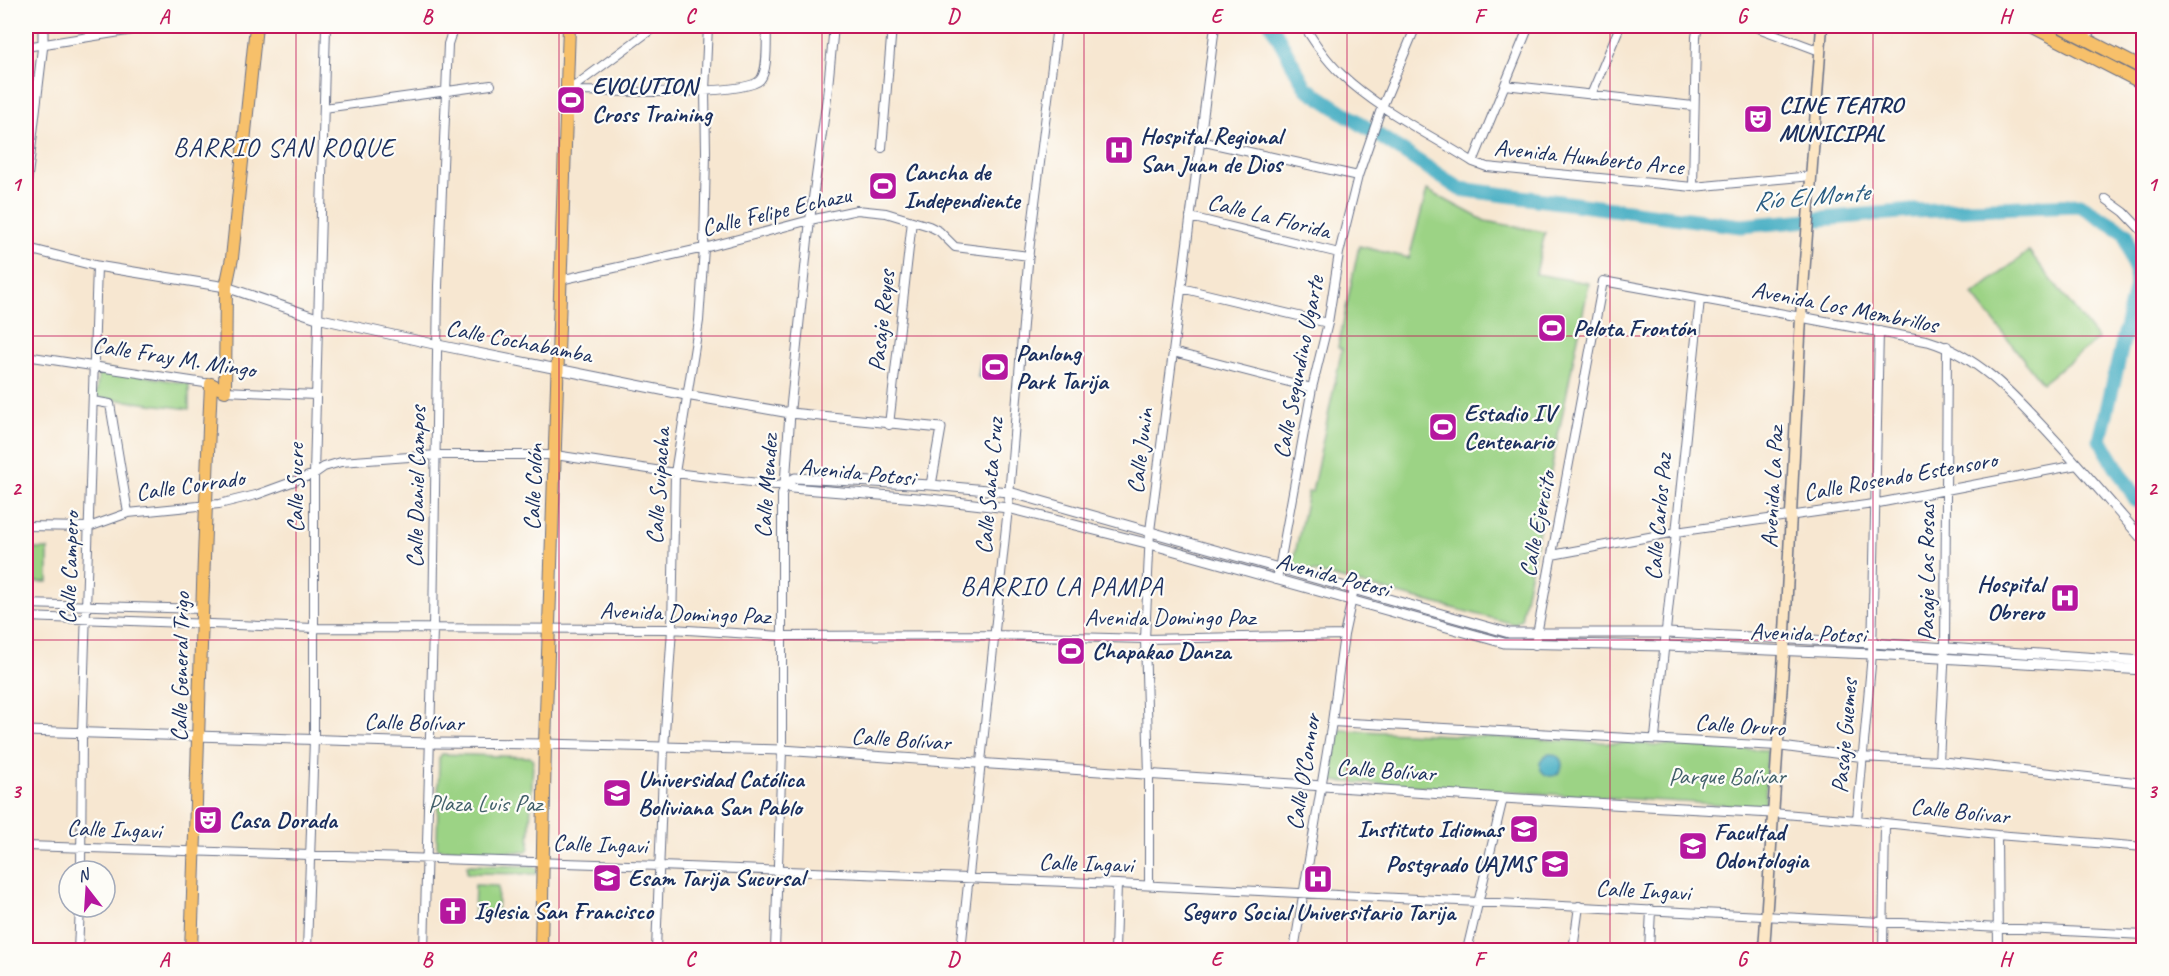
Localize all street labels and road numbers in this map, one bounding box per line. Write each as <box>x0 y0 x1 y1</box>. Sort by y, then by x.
street label: Avenida Humberto Arce <box>1493 132 1687 182</box>
street label: Calle Felipe Echazu <box>699 179 856 243</box>
street label: Calle La Florida <box>1204 186 1336 246</box>
street label: Pasaje Reyes <box>861 266 902 373</box>
street label: Calle Segundino Ugarte <box>1266 271 1331 461</box>
street label: Avenida Los Membrillos <box>1749 274 1943 340</box>
street label: Calle Cochabamba <box>444 312 597 370</box>
street label: Calle Fray M. Mingo <box>90 329 260 385</box>
street label: Calle Daniel Campos <box>400 403 432 568</box>
street label: Calle Junin <box>1120 405 1160 495</box>
street label: Calle Santa Cruz <box>968 415 1010 555</box>
street label: Avenida La Paz <box>1754 423 1790 549</box>
street label: Calle Suipacha <box>639 425 677 545</box>
street label: Calle Mendez <box>747 431 785 539</box>
street label: Calle Sucre <box>280 441 310 533</box>
street label: Calle Colón <box>516 442 550 531</box>
street label: Calle Rosendo Estensoro <box>1801 444 2001 508</box>
street label: Avenida Potosi <box>798 451 920 493</box>
street label: Calle Carlos Paz <box>1638 451 1679 582</box>
street label: Calle Corrado <box>134 462 249 507</box>
street label: Calle Ejercito <box>1512 466 1562 579</box>
street label: Pasaje Las Rosas <box>1911 501 1941 641</box>
street label: Calle Campero <box>52 509 86 625</box>
street label: Avenida Potosi <box>1273 545 1396 605</box>
street label: Calle General Trigo <box>164 590 196 742</box>
street label: Avenida Domingo Paz <box>599 595 773 631</box>
street label: Avenida Domingo Paz <box>1085 602 1258 632</box>
street label: Avenida Potosi <box>1749 616 1870 650</box>
street label: Pasaje Guemes <box>1824 675 1864 794</box>
street label: Calle Bolívar <box>364 706 466 738</box>
street label: Calle Oruro <box>1694 707 1787 743</box>
street label: Calle O'Connor <box>1279 710 1327 832</box>
street label: Calle Bolívar <box>850 721 954 758</box>
street label: Calle Bolívar <box>1335 752 1439 789</box>
street label: Calle Bolivar <box>1909 791 2013 831</box>
street label: Calle Ingavi <box>66 812 164 846</box>
street label: Calle Ingavi <box>552 827 650 861</box>
street label: Calle Ingavi <box>1038 846 1136 880</box>
street label: Calle Ingavi <box>1595 873 1694 908</box>

